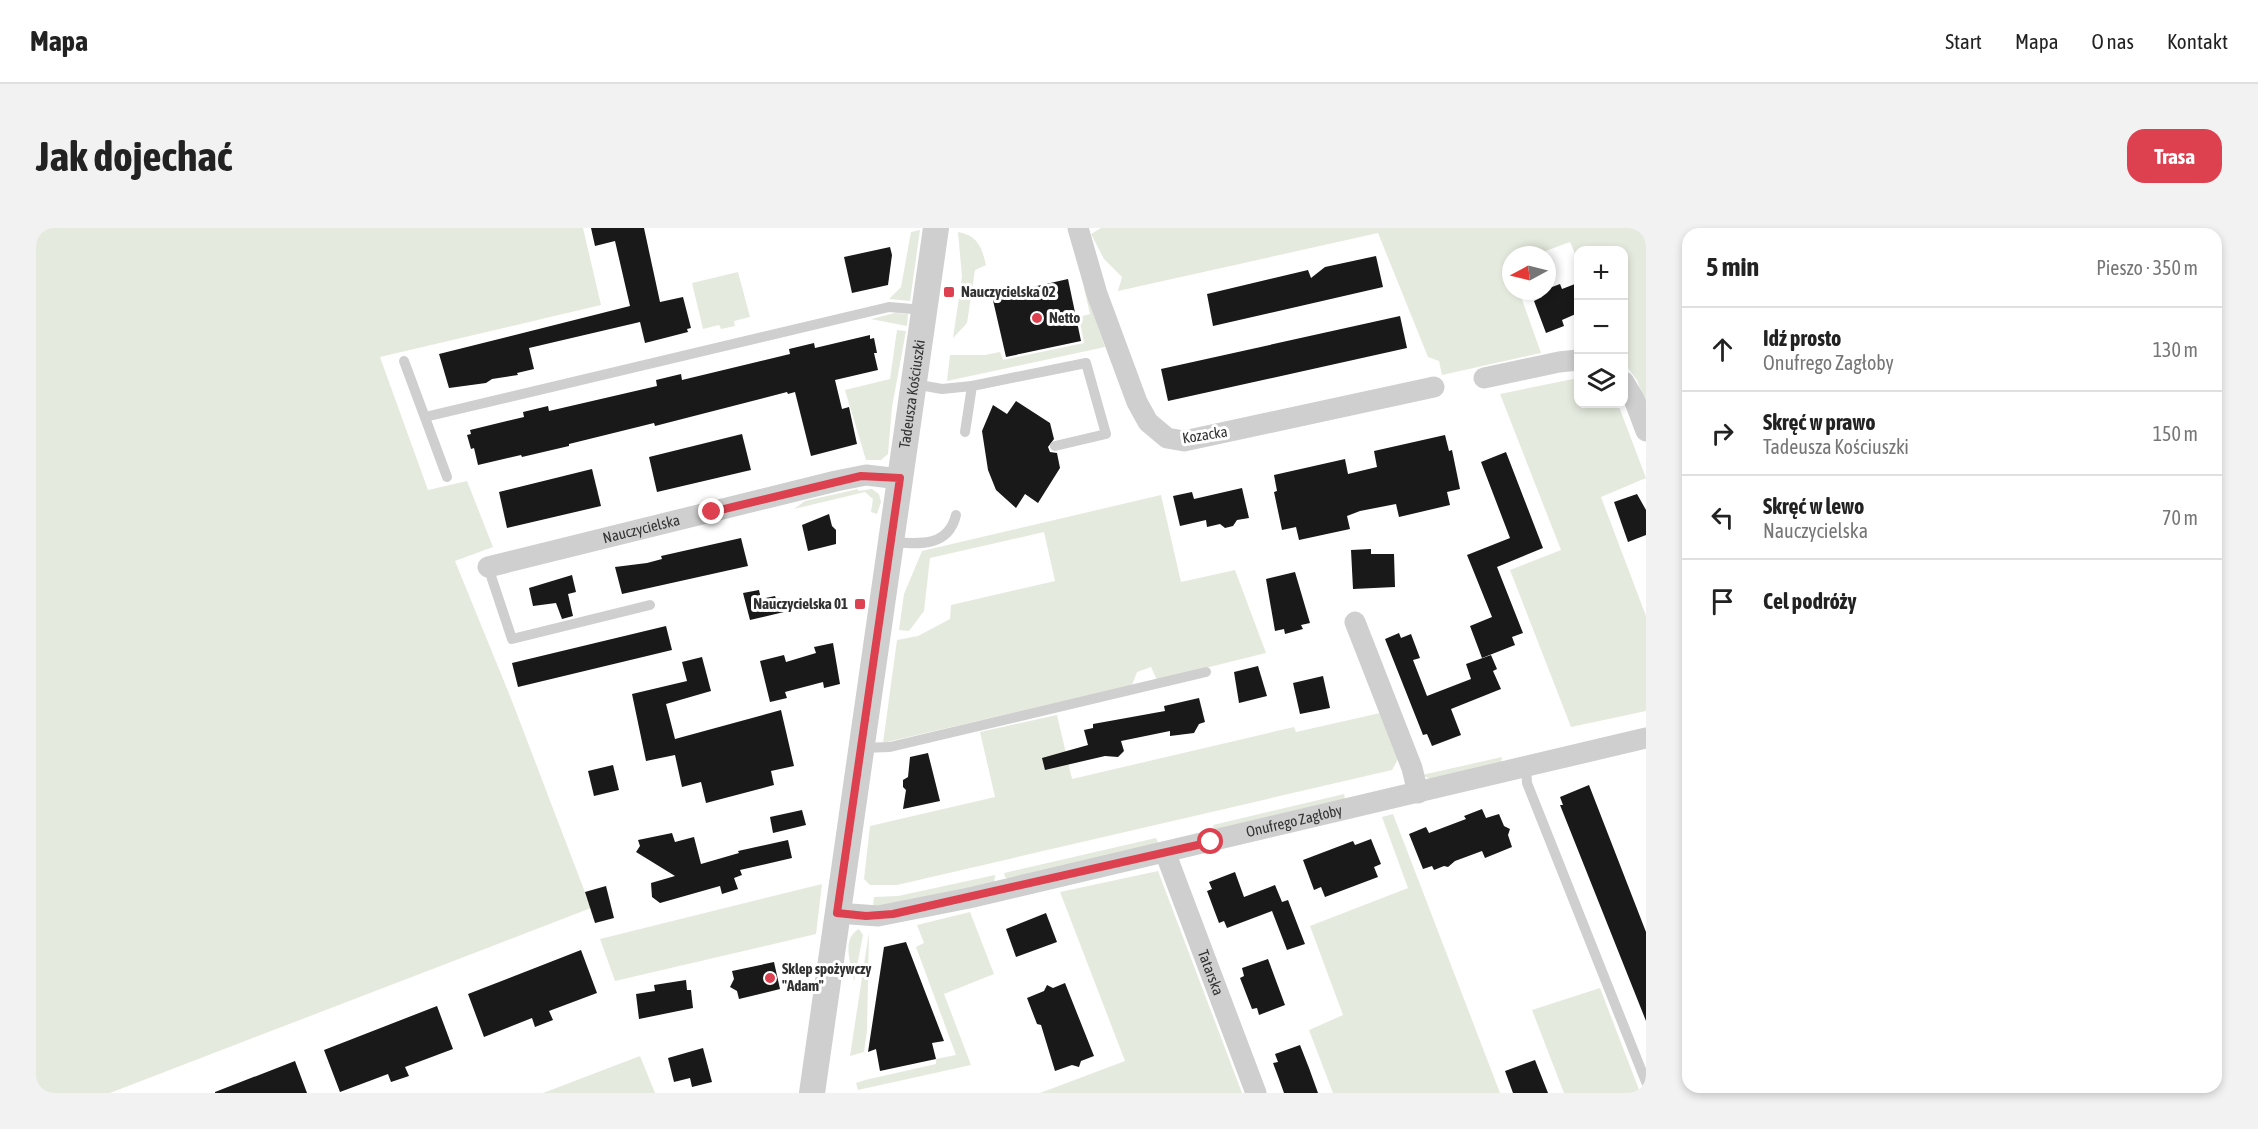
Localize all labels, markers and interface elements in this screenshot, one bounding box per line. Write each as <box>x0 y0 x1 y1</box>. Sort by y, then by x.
text: Mapa <box>30 25 88 57</box>
text: Start <box>1945 29 1982 53</box>
text: Mapa <box>2015 29 2058 53</box>
text: O nas <box>2091 29 2134 53</box>
text: Kontakt <box>2167 29 2228 53</box>
button: Trasa <box>2127 129 2222 183</box>
text: Jak dojechać <box>36 132 232 180</box>
north arrow <box>1502 246 1556 300</box>
map controls <box>1574 246 1628 408</box>
button: + <box>1574 246 1628 300</box>
text: 5 min <box>1706 252 1759 282</box>
text: Pieszo · 350 m <box>2096 256 2198 279</box>
place label: Nauczycielska 02 <box>961 283 1056 300</box>
marker: Nauczycielska 02 <box>942 285 956 299</box>
button: − <box>1574 300 1628 354</box>
place label: Netto <box>1049 309 1080 326</box>
marker: Netto <box>1030 311 1044 325</box>
text: Idź prosto <box>1763 325 1841 351</box>
icon: ahead <box>1706 333 1739 366</box>
text: 130 m <box>2153 338 2198 361</box>
street label: Tadeusza Kościuszki <box>896 339 928 449</box>
text: Onufrego Zagłoby <box>1763 351 1894 374</box>
button: layers <box>1574 354 1628 408</box>
text: Skręć w prawo <box>1763 409 1876 435</box>
icon: right <box>1706 417 1739 450</box>
text: 150 m <box>2153 422 2198 445</box>
street label: Kozacka <box>1181 423 1229 446</box>
text: Tadeusza Kościuszki <box>1763 435 1909 458</box>
text: Skręć w lewo <box>1763 493 1864 519</box>
route end <box>698 498 724 524</box>
icon: left <box>1706 501 1739 534</box>
text: 70 m <box>2162 506 2198 529</box>
street label: Nauczycielska <box>601 511 682 546</box>
text: Nauczycielska <box>1763 519 1868 542</box>
icon: arrive <box>1706 585 1739 618</box>
text: Cel podróży <box>1763 588 1857 614</box>
place label: Nauczycielska 01 <box>753 595 848 612</box>
marker: Nauczycielska 01 <box>853 597 867 611</box>
street label: Onufrego Zagłoby <box>1244 801 1344 840</box>
route start <box>1197 828 1223 854</box>
street label: Tatarska <box>1195 947 1227 998</box>
place label: Sklep spożywczy "Adam" <box>782 960 872 994</box>
marker: Sklep spożywczy "Adam" <box>763 971 777 985</box>

